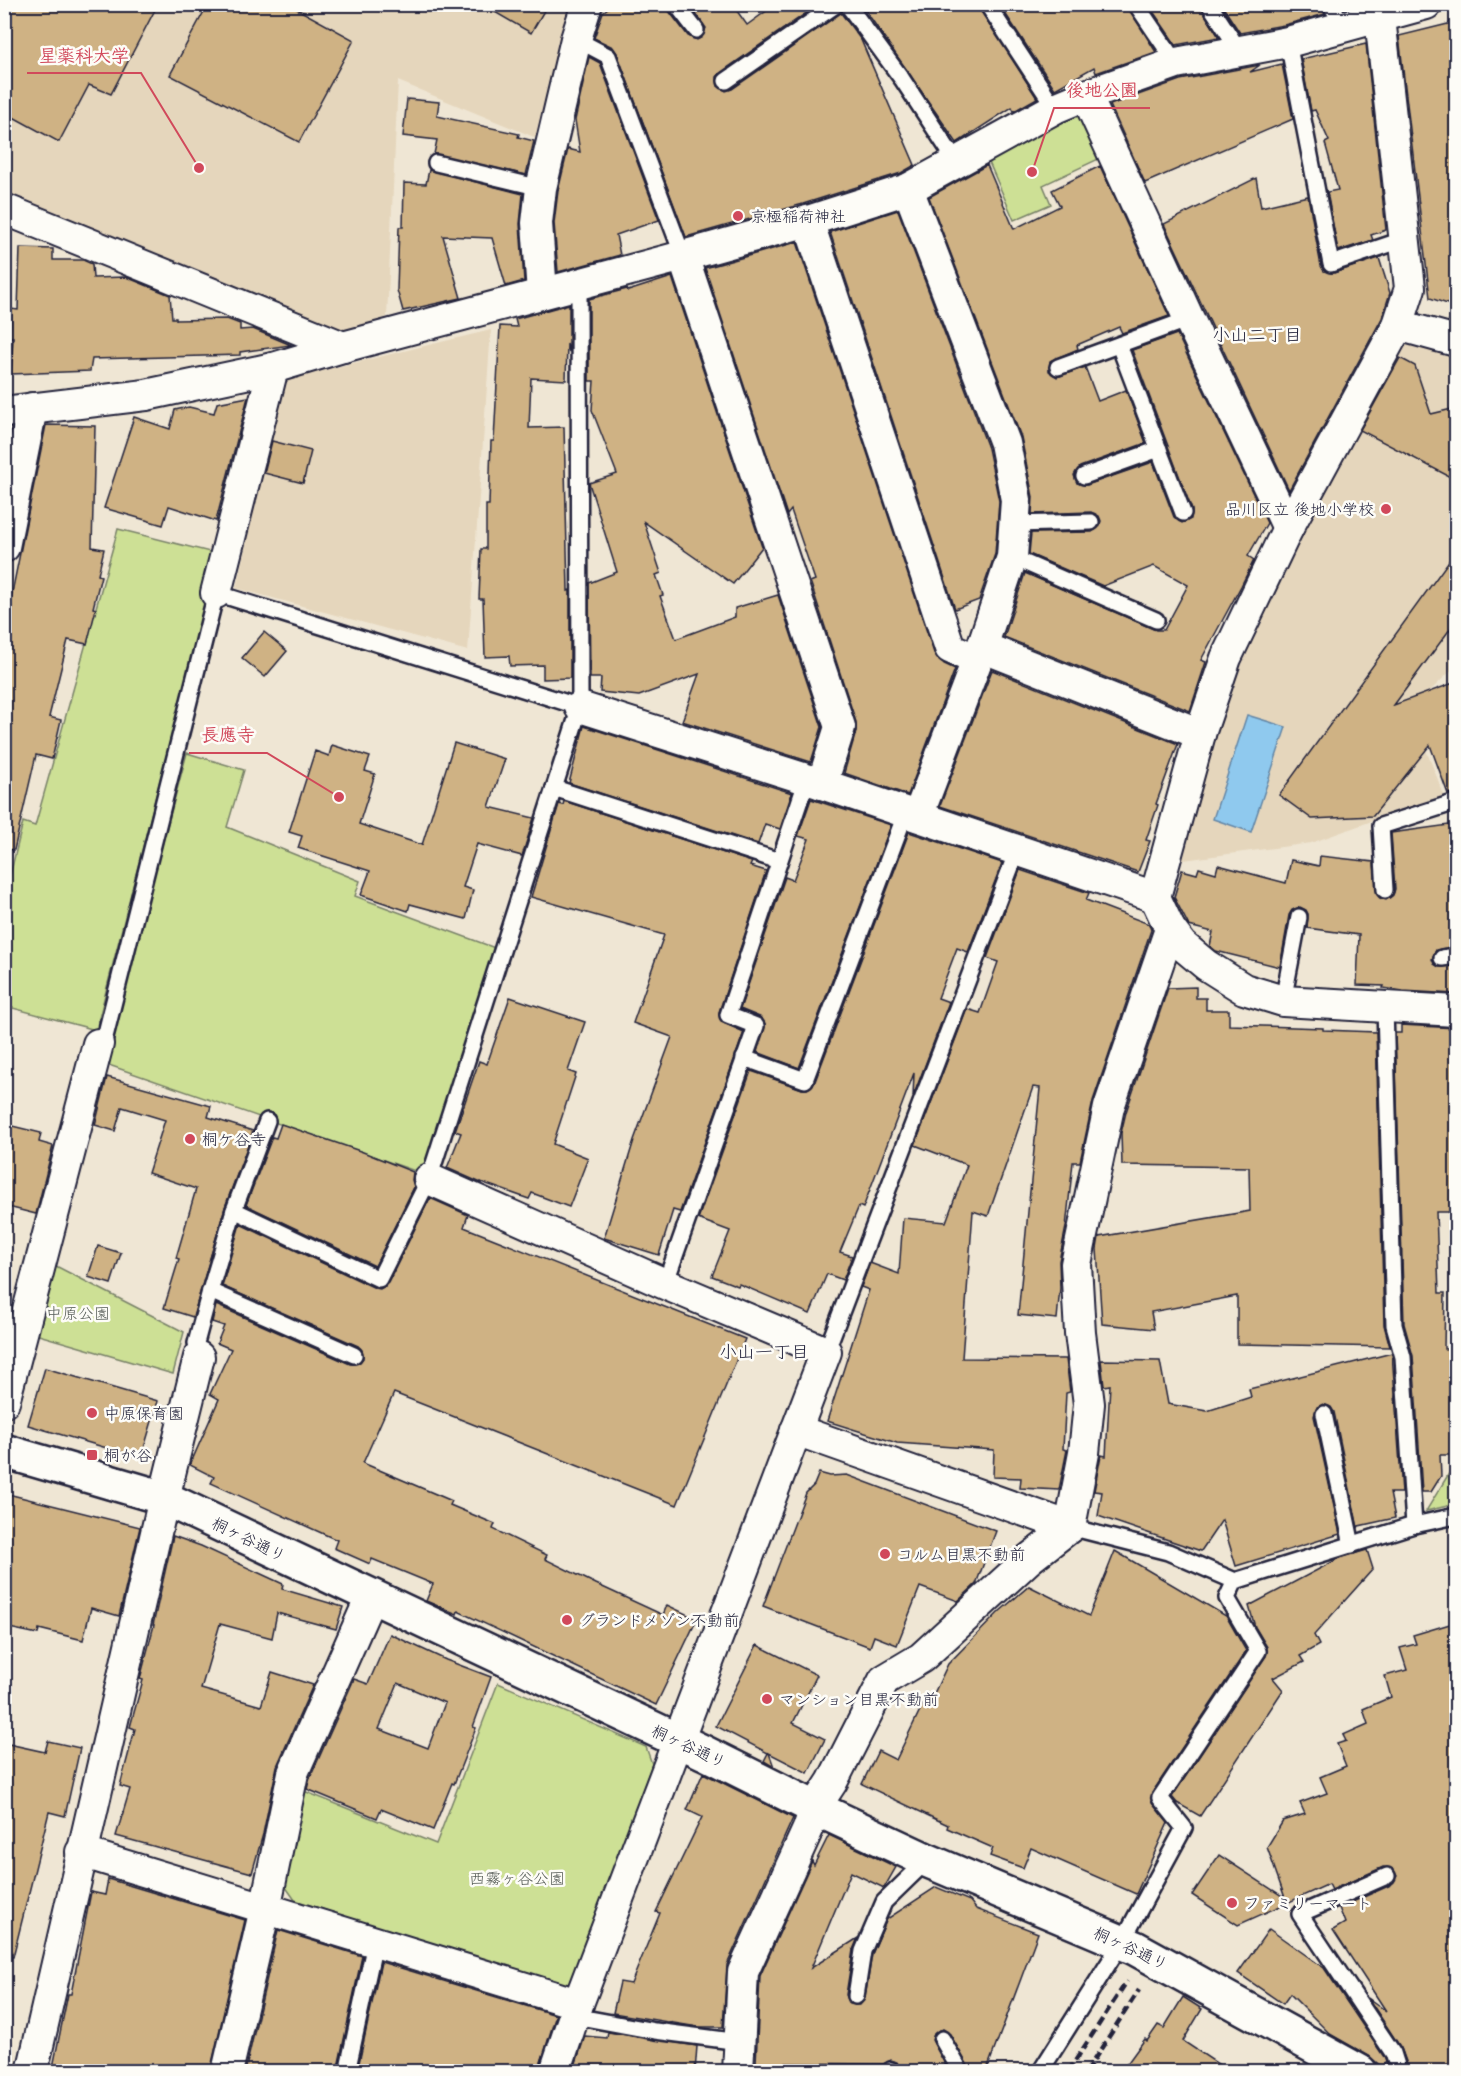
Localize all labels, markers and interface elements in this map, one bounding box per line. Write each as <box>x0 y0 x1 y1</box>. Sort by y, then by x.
callout: 星薬科大学 <box>27 37 141 73</box>
text: 星薬科大学 <box>39 43 129 67</box>
callout: 後地公園 <box>1054 72 1150 108</box>
text: 後地公園 <box>1066 77 1138 101</box>
place label: 京極稲荷神社 <box>750 205 846 226</box>
marker: 京極稲荷神社 <box>731 209 745 223</box>
district label: 小山二丁目 <box>1212 322 1302 346</box>
place label: 品川区立 後地小学校 <box>1225 498 1374 519</box>
marker: 品川区立 後地小学校 <box>1379 502 1393 516</box>
callout: 長應寺 <box>189 717 267 753</box>
text: 長應寺 <box>201 722 255 746</box>
place label: 桐ケ谷寺 <box>202 1128 266 1149</box>
marker: 桐ケ谷寺 <box>183 1132 197 1146</box>
park label: 中原公園 <box>46 1302 110 1323</box>
district label: 小山一丁目 <box>719 1339 809 1363</box>
place label: 中原保育園 <box>104 1402 184 1423</box>
marker: 中原保育園 <box>85 1406 99 1420</box>
place label: 桐が谷 <box>104 1444 152 1465</box>
marker: 桐が谷 <box>85 1448 99 1462</box>
street label: 桐ヶ谷通り <box>209 1512 290 1566</box>
place label: コルム目黒不動前 <box>897 1543 1025 1564</box>
marker: コルム目黒不動前 <box>878 1547 892 1561</box>
place label: グランドメゾン不動前 <box>579 1609 739 1630</box>
marker: グランドメゾン不動前 <box>560 1613 574 1627</box>
place label: マンション目黒不動前 <box>779 1688 938 1709</box>
marker: マンション目黒不動前 <box>760 1692 774 1706</box>
street label: 桐ヶ谷通り <box>649 1719 730 1772</box>
park label: 西霧ヶ谷公園 <box>469 1867 565 1888</box>
place label: ファミリーマート <box>1244 1892 1372 1913</box>
marker: ファミリーマート <box>1225 1896 1239 1910</box>
street label: 桐ヶ谷通り <box>1091 1921 1172 1974</box>

